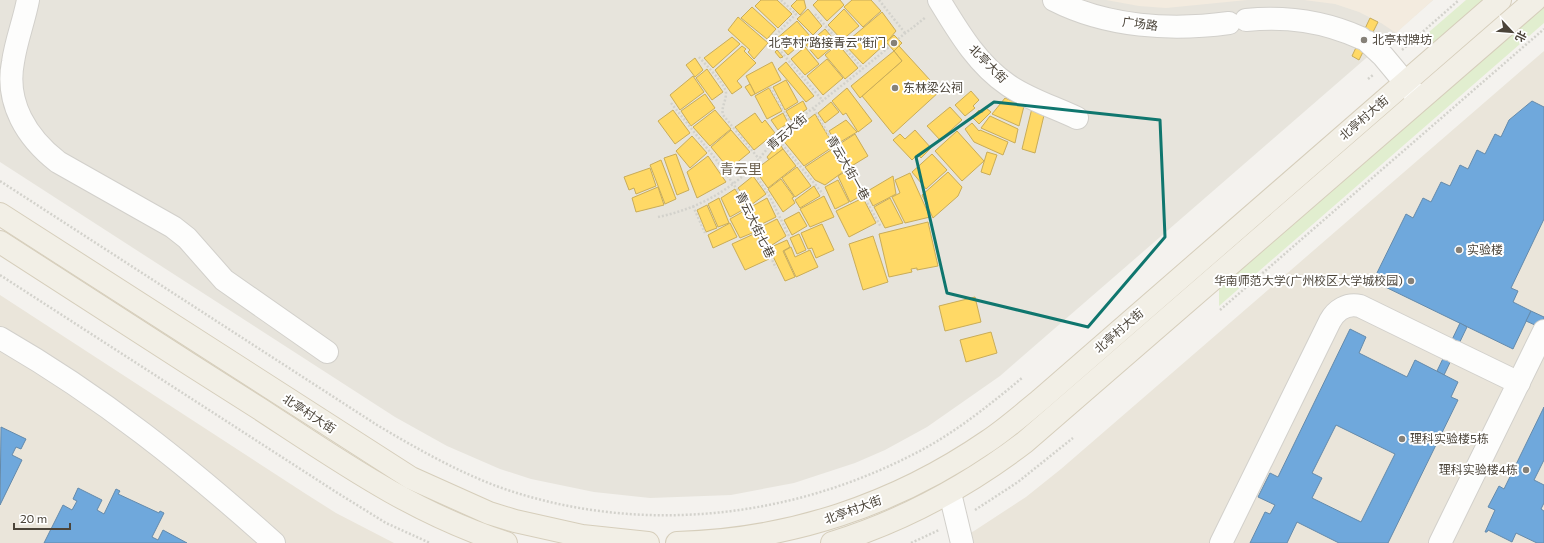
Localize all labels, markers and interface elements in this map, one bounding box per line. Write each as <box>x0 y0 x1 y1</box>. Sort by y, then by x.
north arrow <box>1492 12 1532 52</box>
street label: 广场路 <box>1121 14 1159 32</box>
text: 北 <box>1513 29 1530 44</box>
place label: 北亭村牌坊 <box>1372 32 1432 46</box>
place label: 北亭村“路接青云”街门 <box>768 35 886 49</box>
marker: 北亭村牌坊 <box>1359 35 1369 45</box>
marker: 北亭村“路接青云”街门 <box>889 38 899 48</box>
street label: 北亭大街 <box>967 41 1011 85</box>
place label: 东林梁公祠 <box>903 80 963 94</box>
marker: 东林梁公祠 <box>890 83 900 93</box>
street label: 北亭村大街 <box>1336 92 1391 142</box>
street label: 青云大街 <box>764 110 809 152</box>
street label: 青云大街一巷 <box>825 133 873 202</box>
district label: 青云里 <box>720 160 762 177</box>
street label: 青云大街七巷 <box>734 189 778 260</box>
place label: 实验楼 <box>1467 242 1503 256</box>
marker: 实验楼 <box>1454 245 1464 255</box>
place label: 华南师范大学(广州校区大学城校园) <box>1214 273 1403 287</box>
marker: 华南师范大学(广州校区大学城校园) <box>1406 276 1416 286</box>
street label: 北亭村大街 <box>1091 305 1146 355</box>
street label: 北亭村大街 <box>281 391 339 435</box>
place label: 理科实验楼5栋 <box>1410 431 1489 445</box>
marker: 理科实验楼5栋 <box>1397 434 1407 444</box>
place label: 理科实验楼4栋 <box>1439 462 1518 476</box>
marker: 理科实验楼4栋 <box>1521 465 1531 475</box>
street label: 北亭村大街 <box>822 492 883 526</box>
scale bar <box>14 505 70 531</box>
text: 20 m <box>20 511 47 525</box>

